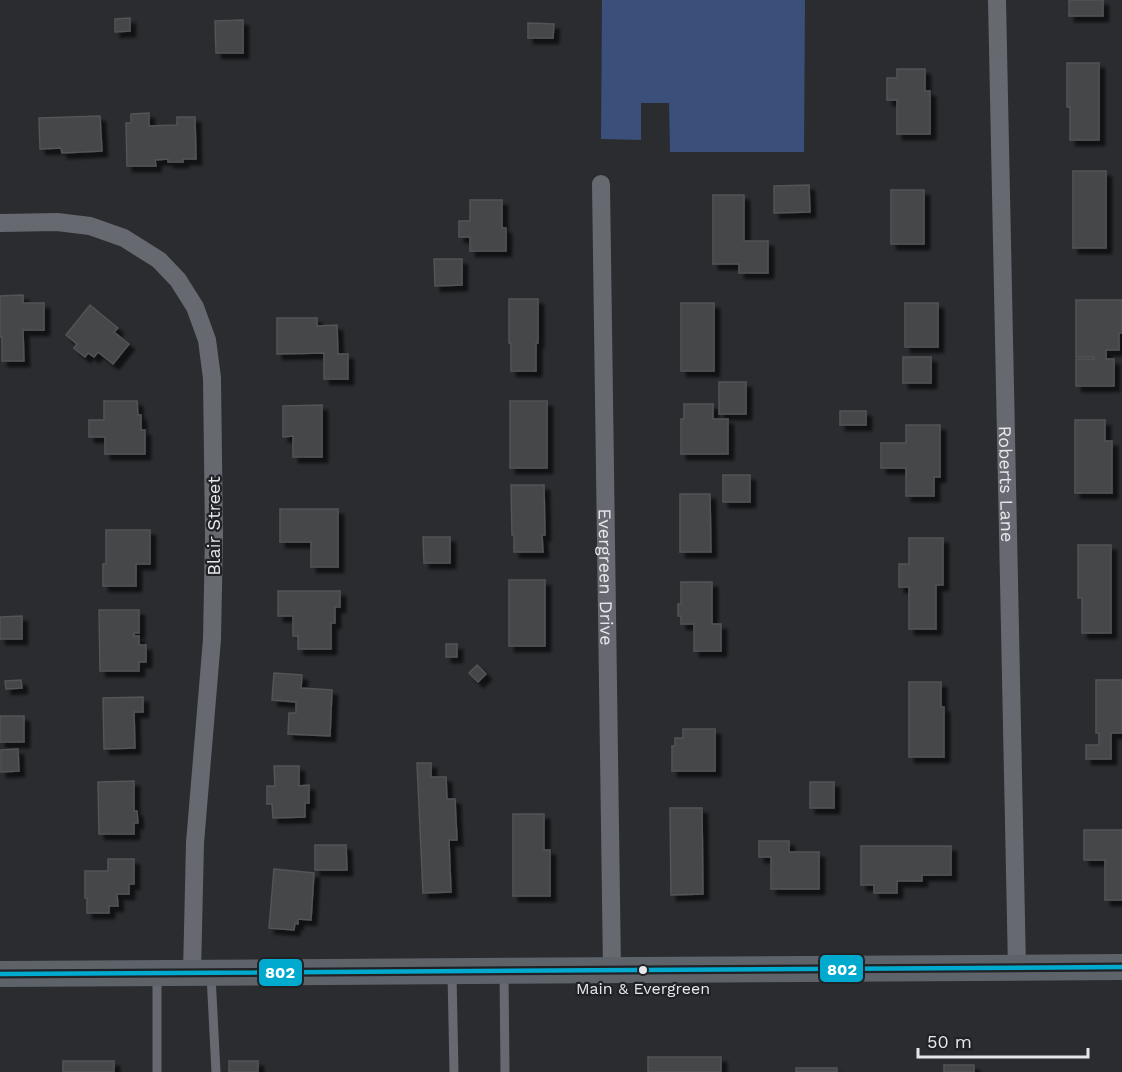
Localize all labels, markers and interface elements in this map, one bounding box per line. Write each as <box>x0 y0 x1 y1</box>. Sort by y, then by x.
street label: Roberts Lane <box>995 425 1019 542</box>
street label: Blair Street <box>203 476 224 576</box>
street label: Evergreen Drive <box>595 508 618 646</box>
line badge: 802 <box>819 954 864 983</box>
line badge: 802 <box>258 958 303 987</box>
text: 802 <box>827 960 857 979</box>
text: 802 <box>265 963 295 982</box>
marker: Main & Evergreen <box>637 964 649 976</box>
place label: Main & Evergreen <box>576 979 710 998</box>
scale bar <box>918 1021 1088 1059</box>
text: 50 m <box>927 1031 972 1052</box>

